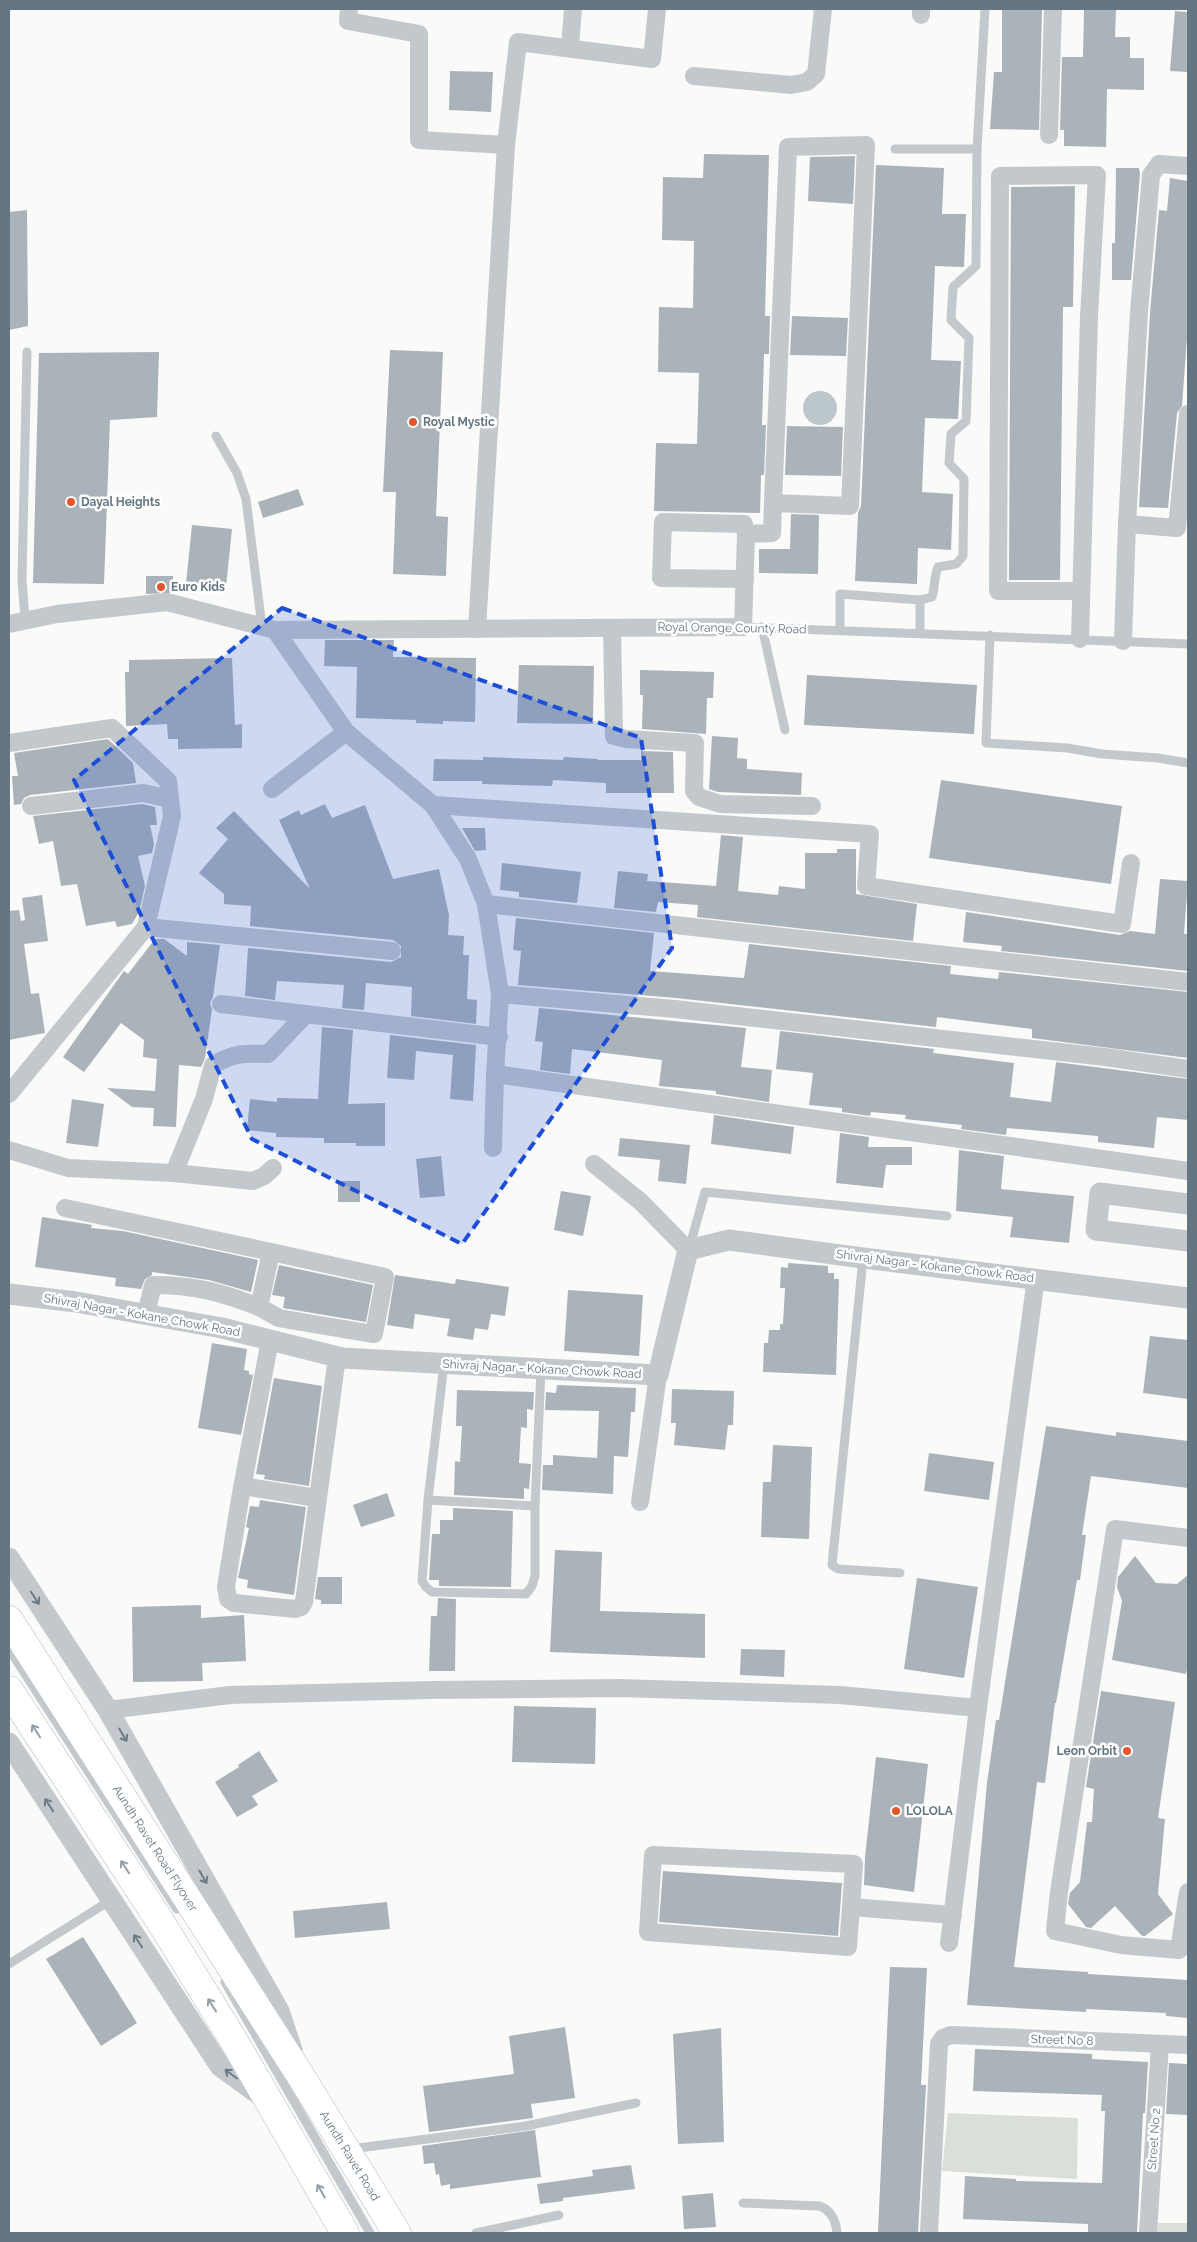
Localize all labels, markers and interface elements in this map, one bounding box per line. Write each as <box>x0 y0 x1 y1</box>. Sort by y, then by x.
place label: Royal Mystic <box>423 415 495 429</box>
marker: Royal Mystic <box>407 416 419 428</box>
place label: Dayal Heights <box>81 495 160 509</box>
marker: Dayal Heights <box>65 496 77 508</box>
place label: Euro Kids <box>171 580 225 594</box>
marker: Euro Kids <box>155 581 167 593</box>
street label: Royal Orange County Road <box>657 620 807 636</box>
street label: Shivraj Nagar - Kokane Chowk Road <box>835 1247 1035 1285</box>
street label: Shivraj Nagar - Kokane Chowk Road <box>43 1291 241 1339</box>
street label: Shivraj Nagar - Kokane Chowk Road <box>442 1357 642 1381</box>
one-way arrow <box>31 1591 41 1605</box>
one-way arrow <box>31 1725 41 1739</box>
one-way arrow <box>118 1728 128 1743</box>
place label: Leon Orbit <box>1057 1744 1117 1758</box>
marker: Leon Orbit <box>1121 1745 1133 1757</box>
street label: Aundh Ravet Road Flyover <box>110 1783 201 1915</box>
one-way arrow <box>44 1799 54 1813</box>
place label: LOLOLA <box>906 1804 954 1818</box>
marker: LOLOLA <box>890 1805 902 1817</box>
one-way arrow <box>120 1861 130 1875</box>
one-way arrow <box>199 1869 209 1883</box>
one-way arrow <box>133 1935 143 1949</box>
one-way arrow <box>206 1998 216 2012</box>
street label: Street No 8 <box>1030 2032 1094 2048</box>
one-way arrow <box>224 2069 238 2079</box>
street label: Aundh Ravet Road <box>317 2108 383 2203</box>
street label: Street No 2 <box>1145 2108 1163 2170</box>
one-way arrow <box>315 2184 325 2199</box>

